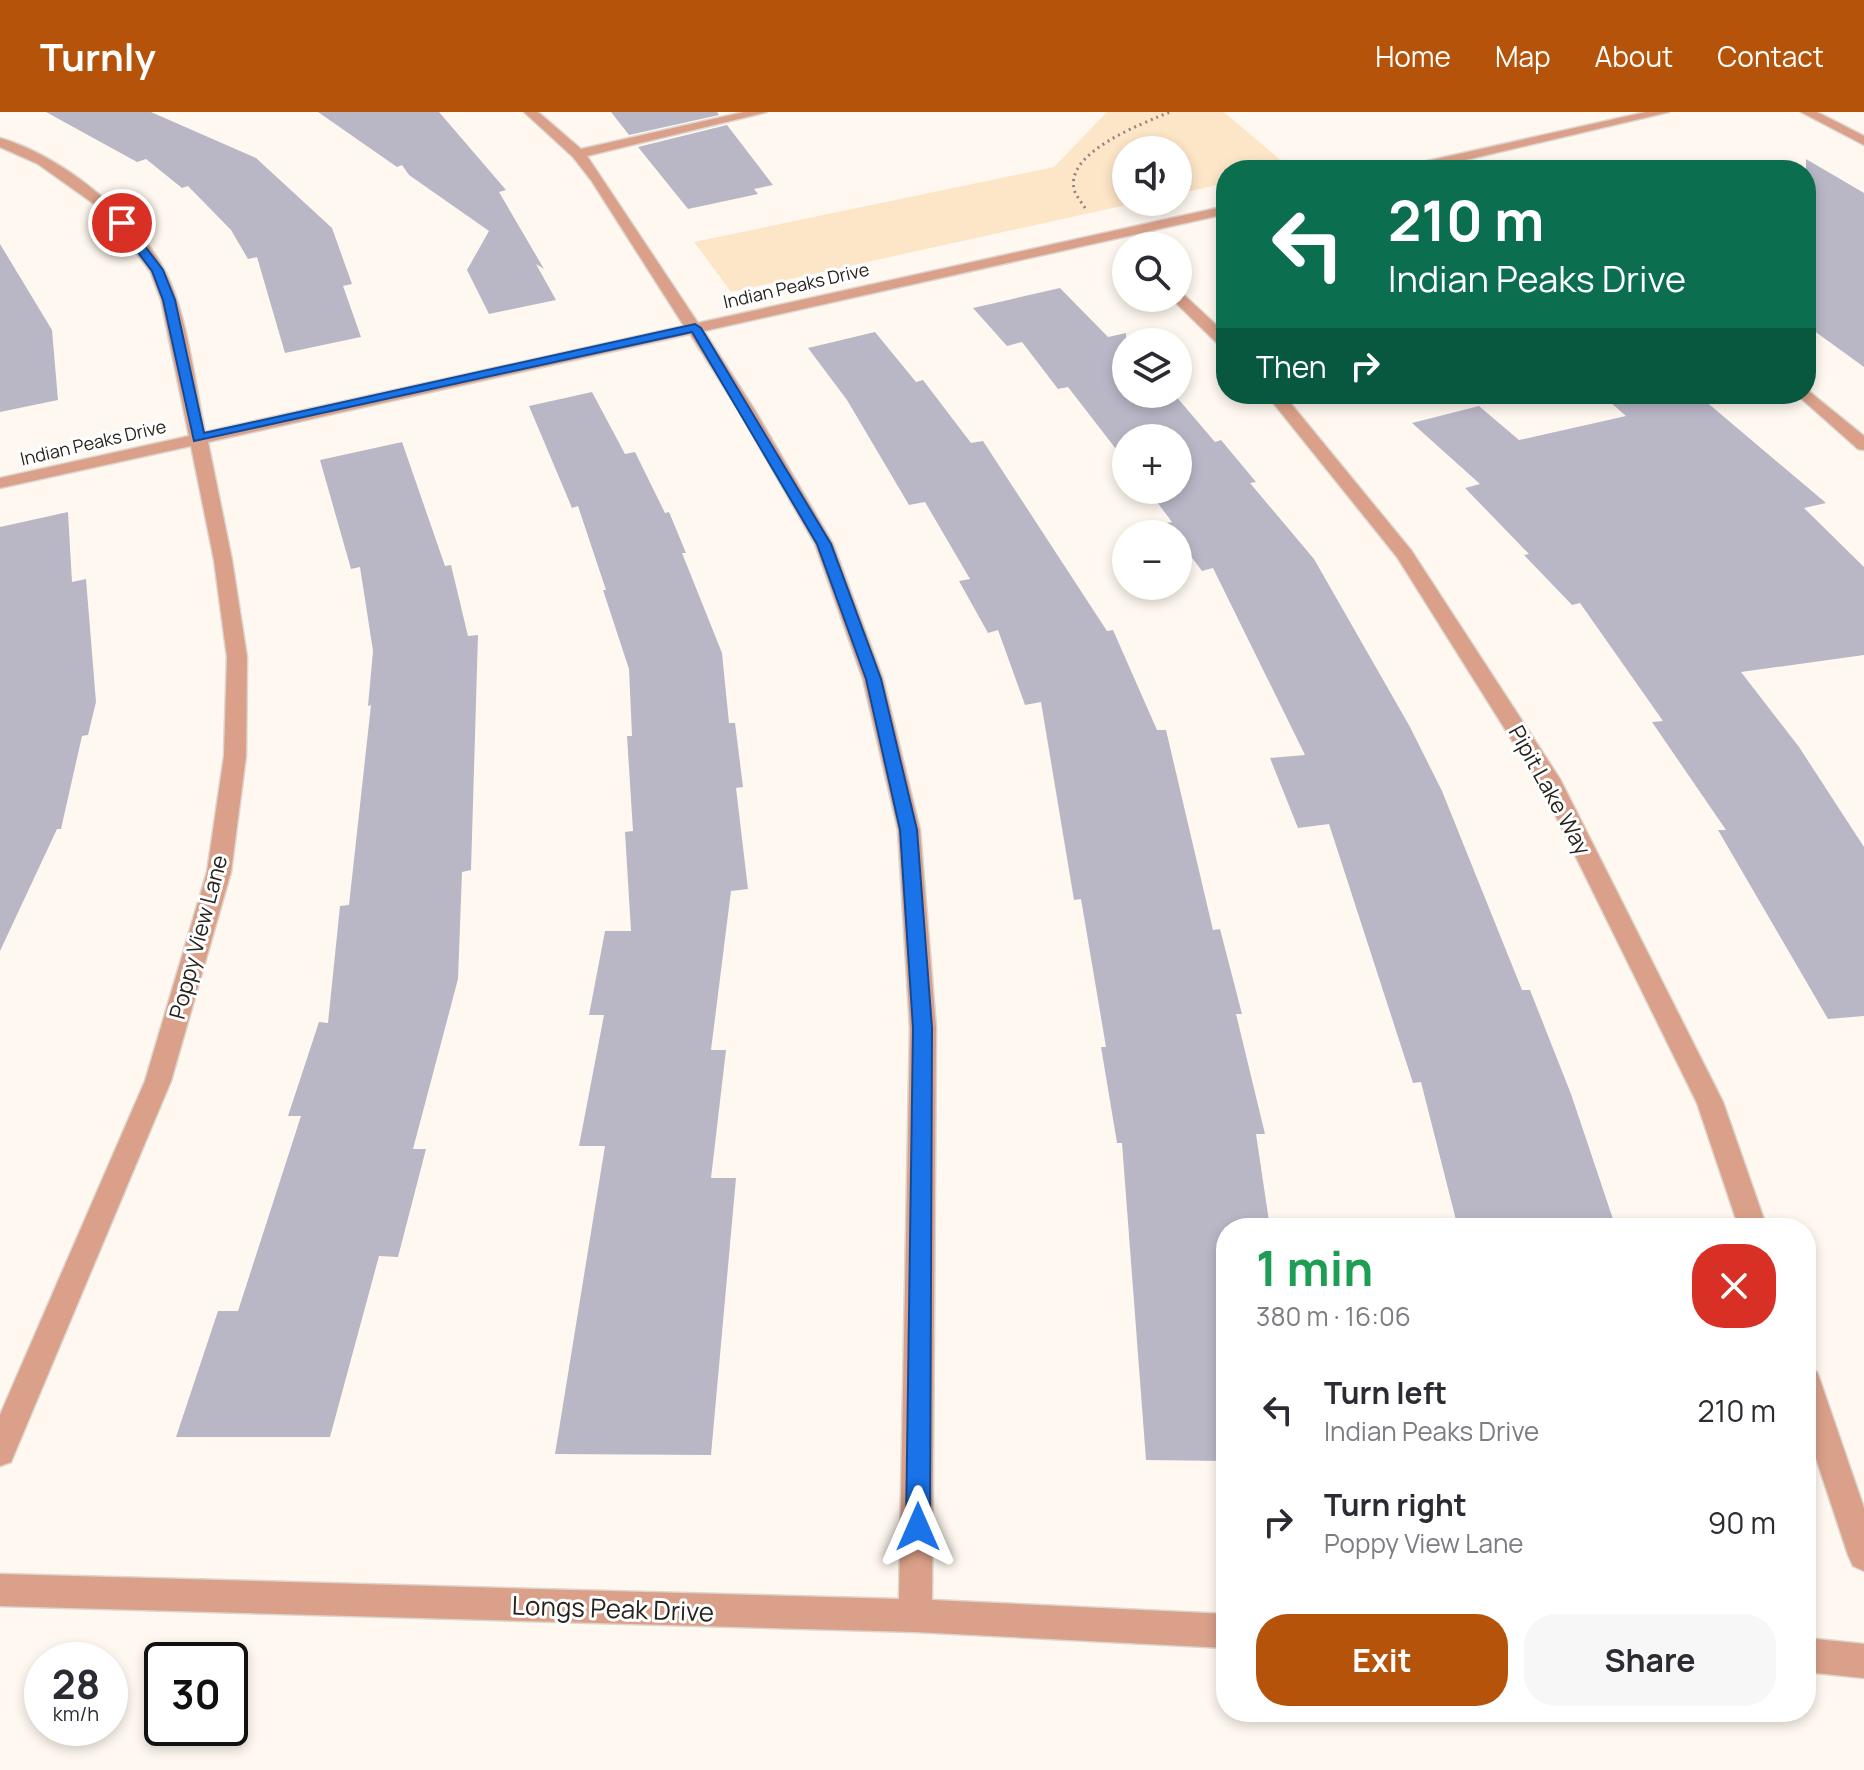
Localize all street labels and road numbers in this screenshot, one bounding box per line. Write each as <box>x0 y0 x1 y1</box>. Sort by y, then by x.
street label: Indian Peaks Drive <box>721 257 871 313</box>
street label: Indian Peaks Drive <box>18 414 168 470</box>
street label: Pipit Lake Way <box>1502 720 1598 861</box>
street label: Poppy View Lane <box>162 851 234 1022</box>
street label: Longs Peak Drive <box>511 1586 715 1630</box>

